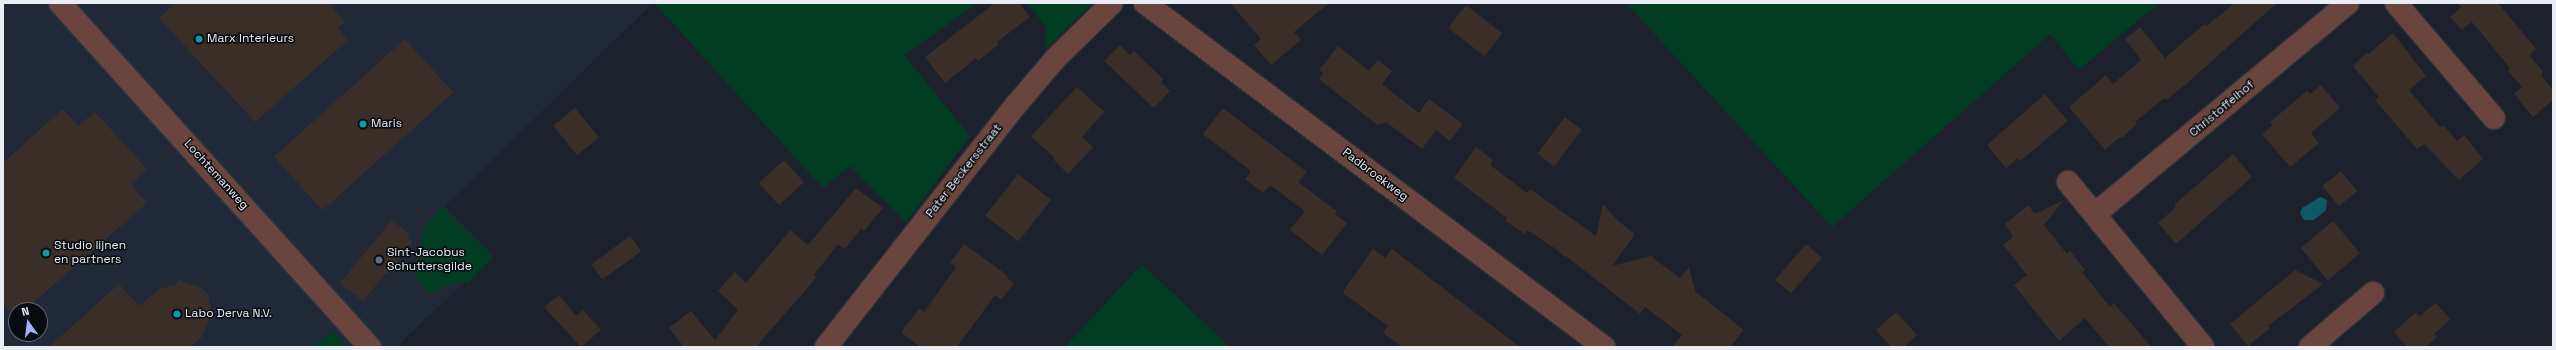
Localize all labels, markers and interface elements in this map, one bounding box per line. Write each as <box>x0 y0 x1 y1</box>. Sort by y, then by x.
place label: Marx Interieurs <box>207 32 294 46</box>
marker: Marx Interieurs <box>194 34 204 44</box>
street label: Christoffelhof <box>2187 78 2257 140</box>
place label: Maris <box>371 117 402 131</box>
marker: Maris <box>358 119 368 129</box>
street label: Pater Beckersstraat <box>923 121 1005 221</box>
street label: Lochtemanweg <box>181 137 251 213</box>
street label: Padbroekweg <box>1339 146 1411 204</box>
place label: Studio lijnen en partners <box>54 239 126 267</box>
place label: Sint-Jacobus Schuttersgilde <box>387 246 472 274</box>
marker: Studio lijnen en partners <box>41 248 51 258</box>
marker: Sint-Jacobus Schuttersgilde <box>374 255 384 265</box>
north arrow <box>8 302 48 342</box>
text: N <box>20 304 31 319</box>
place label: Labo Derva N.V. <box>185 307 272 321</box>
marker: Labo Derva N.V. <box>172 309 182 319</box>

